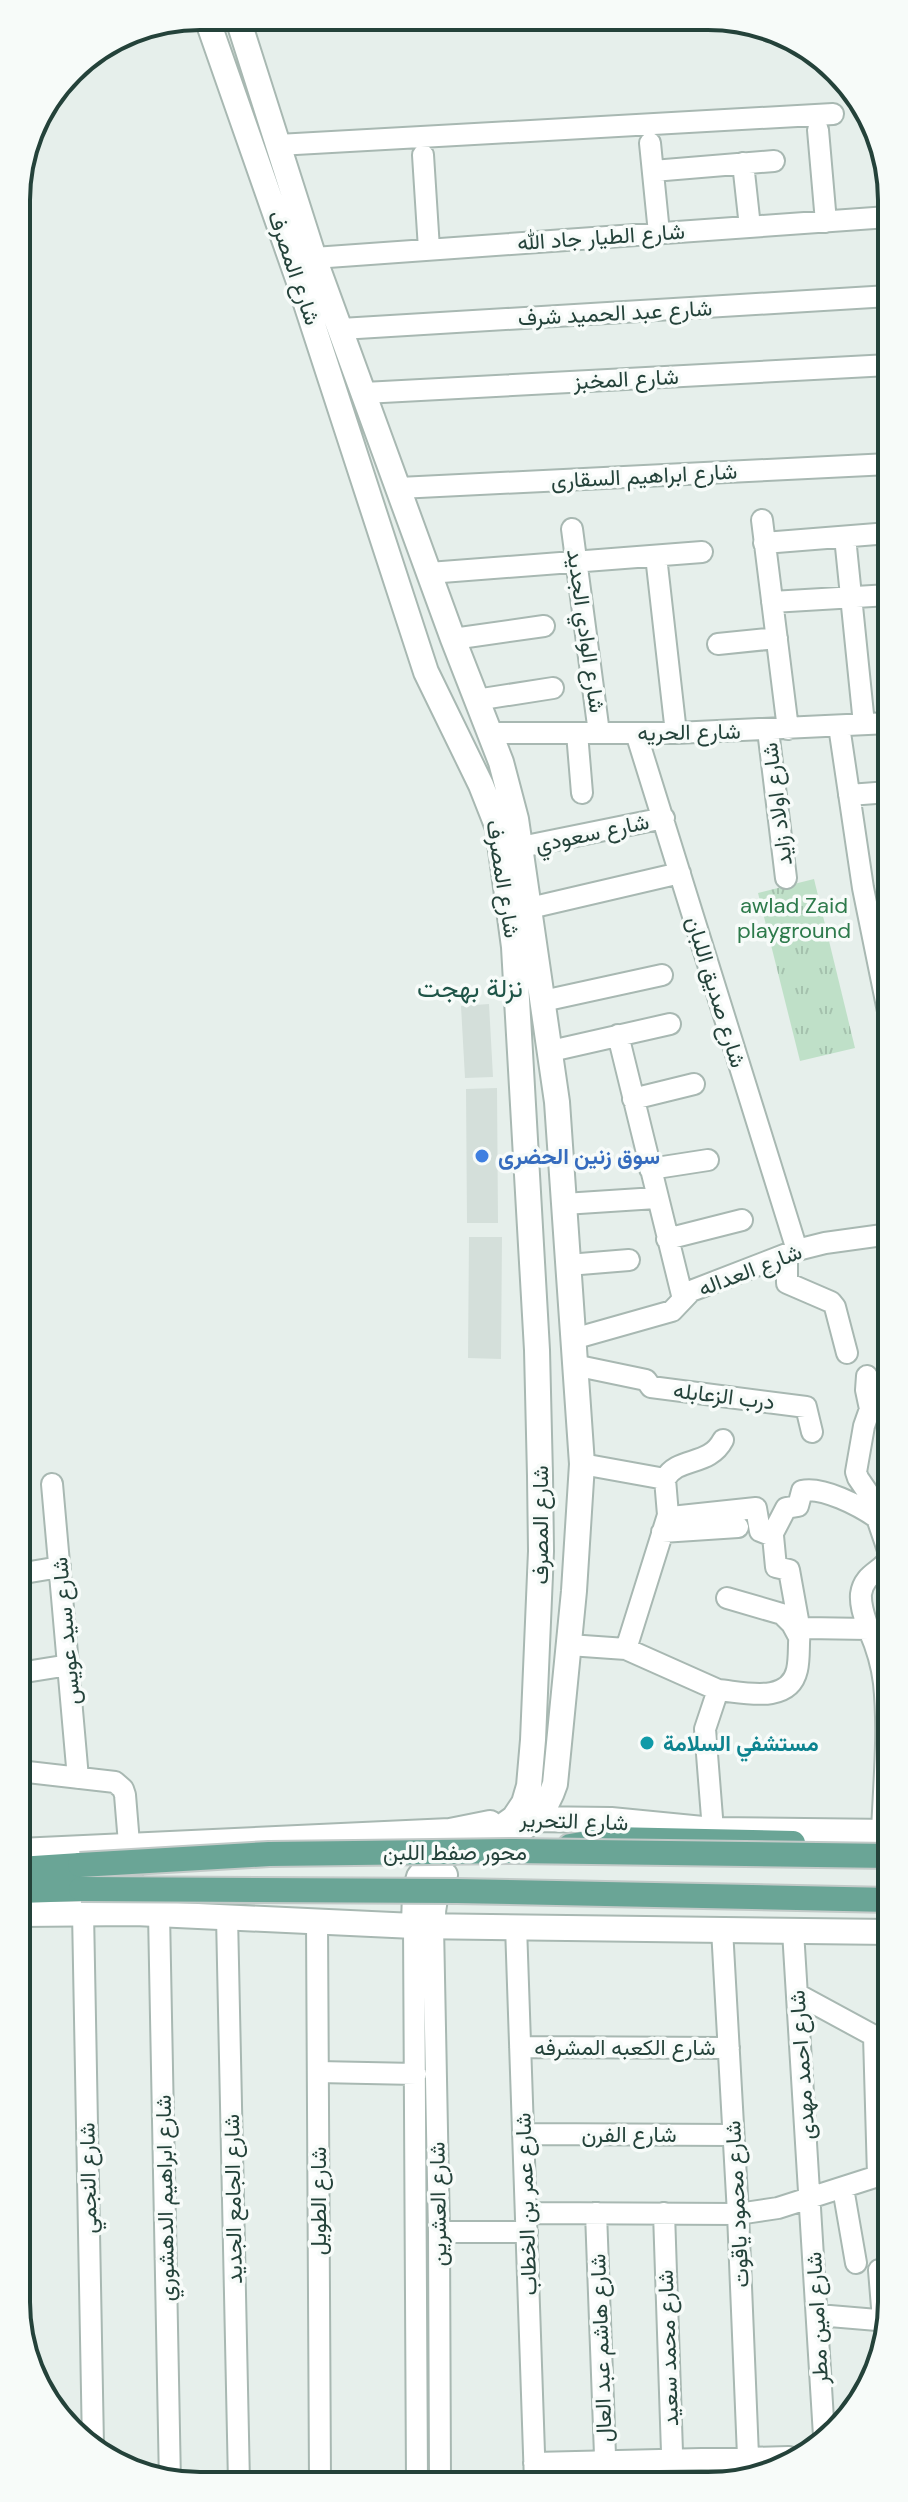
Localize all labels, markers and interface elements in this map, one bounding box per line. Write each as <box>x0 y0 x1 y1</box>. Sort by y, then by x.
street label: شارع المصرف <box>261 207 327 329</box>
street label: شارع الطيار جاد الله <box>516 217 686 257</box>
street label: شارع عبد الحميد شرف <box>517 293 713 333</box>
street label: شارع المخبز <box>572 362 679 396</box>
street label: شارع ابراهيم السقارى <box>550 457 738 495</box>
street label: شارع الوادي الجديد <box>556 547 612 715</box>
street label: شارع الحريه <box>637 717 741 747</box>
street label: شارع اولاد زايد <box>755 741 799 867</box>
street label: شارع سعودي <box>532 807 653 863</box>
street label: شارع المصرف <box>479 818 527 940</box>
park label: awlad Zaid playground <box>737 891 851 945</box>
street label: شارع صديق اللبان <box>679 913 753 1071</box>
district label: نزلة بهجت <box>417 971 523 1005</box>
place label: سوق زنين الحضرى <box>498 1142 660 1171</box>
marker: سوق زنين الحضرى <box>473 1147 491 1165</box>
street label: شارع العداله <box>694 1237 806 1303</box>
street label: درب الزعابله <box>672 1375 776 1417</box>
street label: شارع المصرف <box>526 1465 555 1585</box>
street label: شارع سيد عويس <box>45 1556 87 1706</box>
place label: مستشفي السلامة <box>663 1729 819 1762</box>
marker: مستشفي السلامة <box>638 1734 656 1752</box>
street label: شارع التحرير <box>518 1805 629 1837</box>
street label: محور صفط اللبن <box>383 1838 527 1867</box>
street label: شارع احمد مهدى <box>782 1989 822 2141</box>
street label: شارع الكعبه المشرفه <box>534 2033 716 2062</box>
street label: شارع ابراهيم الدهشوري <box>149 2094 185 2302</box>
street label: شارع عمر بن الخطاب <box>508 2112 544 2296</box>
street label: شارع الجامع الجديد <box>217 2114 249 2284</box>
street label: شارع الفرن <box>581 2120 677 2149</box>
street label: شارع محمود ياقوت <box>718 2120 756 2288</box>
street label: شارع النجمي <box>73 2122 107 2234</box>
street label: شارع العشرين <box>422 2141 454 2267</box>
street label: شارع الطويل <box>304 2147 333 2255</box>
street label: شارع امين مطر <box>799 2251 835 2386</box>
street label: شارع هاشم عبد العال <box>583 2253 619 2443</box>
street label: شارع محمد سعيد <box>651 2269 685 2427</box>

